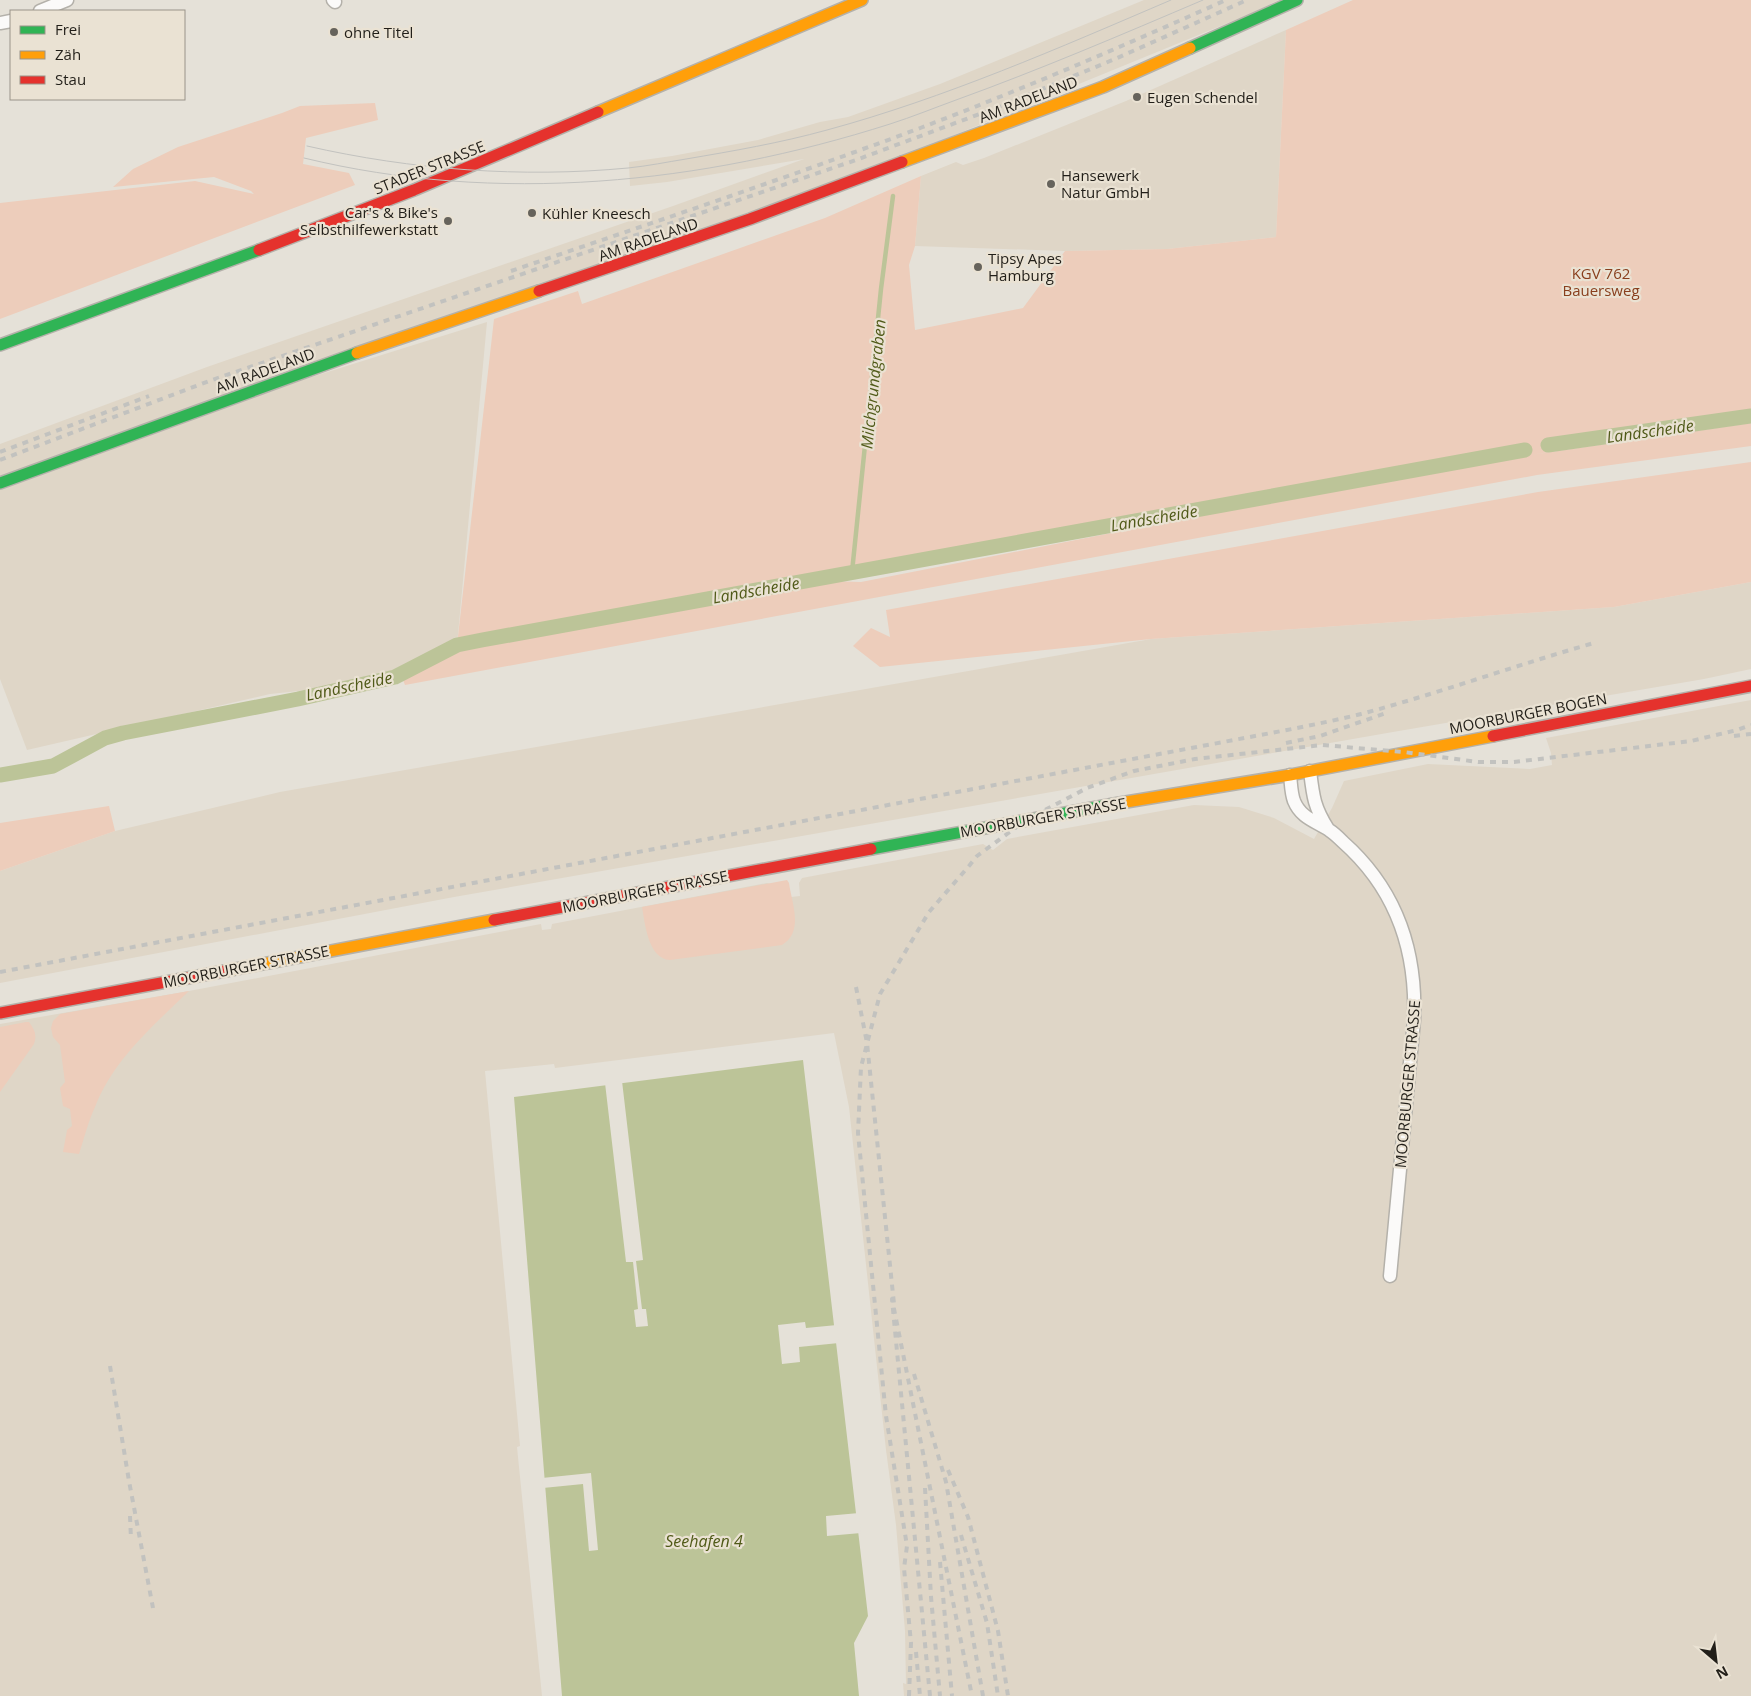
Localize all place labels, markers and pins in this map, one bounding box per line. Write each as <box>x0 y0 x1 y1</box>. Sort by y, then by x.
place label: ohne Titel <box>344 22 413 42</box>
marker: ohne Titel <box>328 26 340 38</box>
place label: Eugen Schendel <box>1147 87 1258 107</box>
marker: Eugen Schendel <box>1131 91 1143 103</box>
place label: Hansewerk Natur GmbH <box>1061 165 1150 202</box>
marker: Hansewerk Natur GmbH <box>1045 178 1057 190</box>
place label: Car's & Bike's Selbsthilfewerkstatt <box>300 202 438 239</box>
place label: Kühler Kneesch <box>542 203 651 223</box>
marker: Kühler Kneesch <box>526 207 538 219</box>
marker: Car's & Bike's Selbsthilfewerkstatt <box>442 215 454 227</box>
place label: Tipsy Apes Hamburg <box>988 248 1062 285</box>
marker: Tipsy Apes Hamburg <box>972 261 984 273</box>

